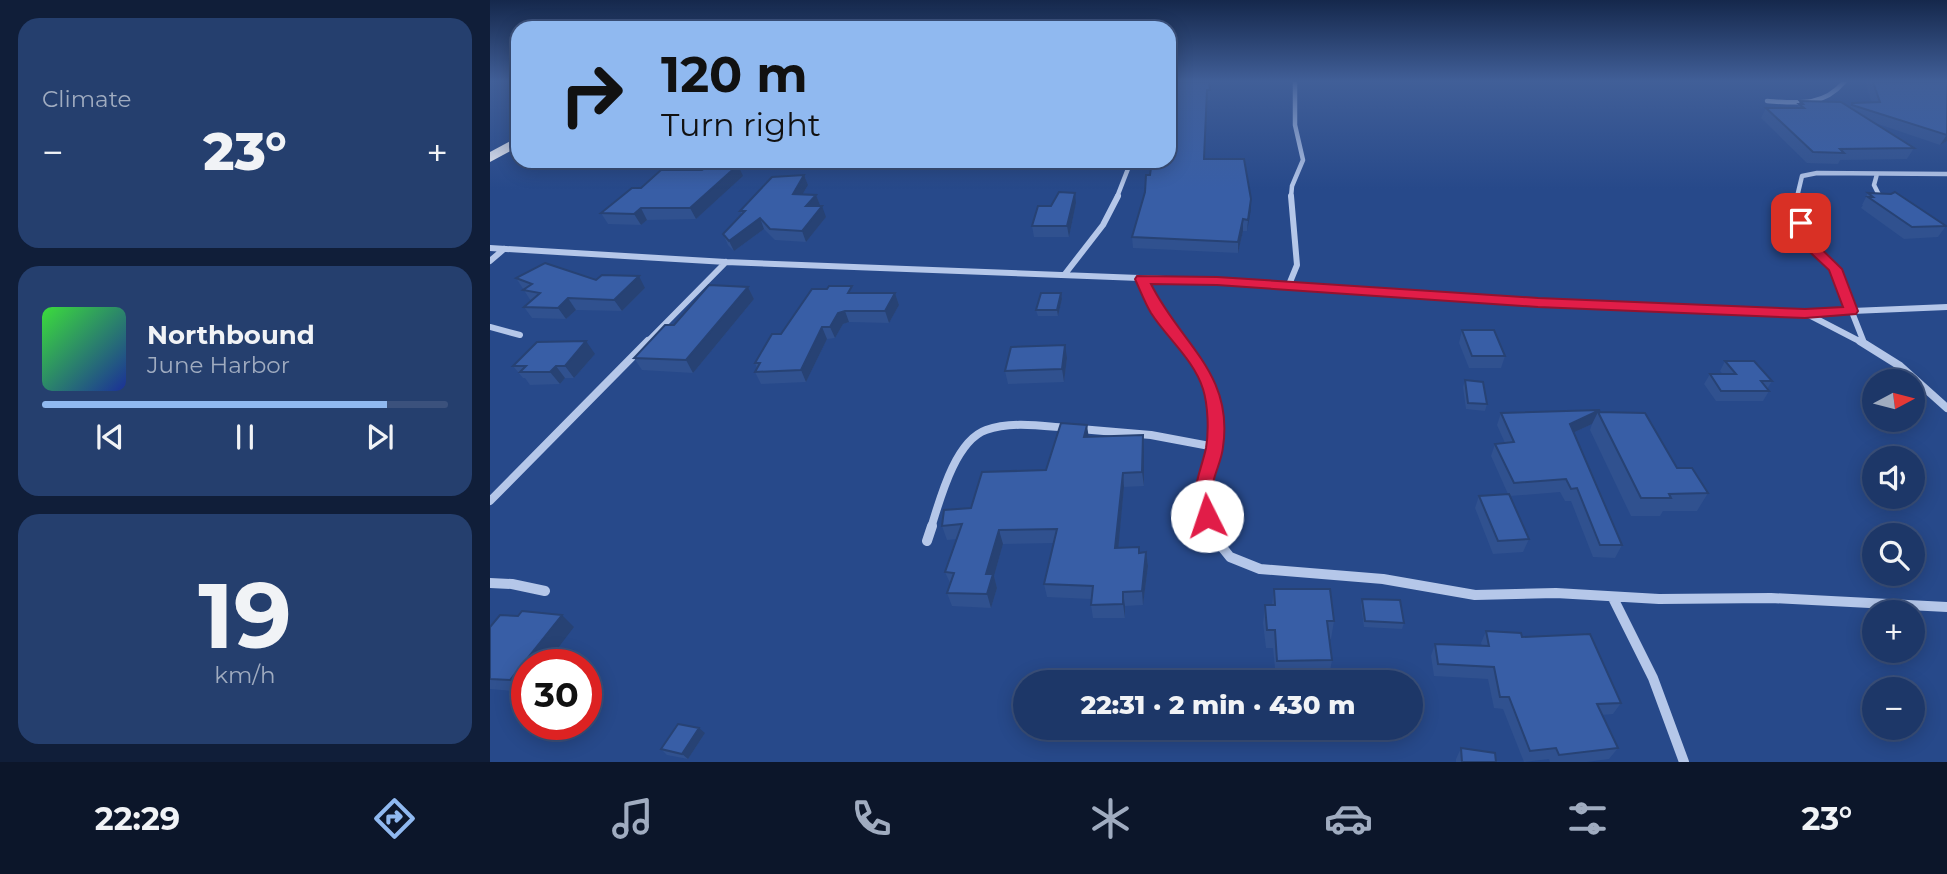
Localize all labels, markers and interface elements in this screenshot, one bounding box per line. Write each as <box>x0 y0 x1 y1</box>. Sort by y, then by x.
text: 120 m <box>661 45 808 104</box>
icon: right <box>546 49 637 140</box>
text: Climate <box>42 85 131 113</box>
text: Turn right <box>661 105 821 144</box>
text: 23° <box>203 120 287 183</box>
text: − <box>42 129 64 176</box>
text: + <box>426 129 448 176</box>
pin <box>1771 193 1831 253</box>
icon: arrive <box>1782 204 1820 242</box>
text: Northbound <box>147 319 315 351</box>
text: June Harbor <box>147 351 290 379</box>
north arrow <box>1862 369 1925 432</box>
map controls <box>1862 369 1925 740</box>
icon: previous <box>91 418 129 456</box>
icon: pause <box>226 418 264 456</box>
icon: next <box>361 418 399 456</box>
button: sound <box>1862 446 1925 509</box>
position arrow <box>1170 479 1244 553</box>
button: search <box>1862 523 1925 586</box>
text: 19 <box>198 560 292 671</box>
button: + <box>1862 600 1925 663</box>
speed limit sign: 30 <box>511 649 602 740</box>
text: km/h <box>214 661 276 689</box>
button: − <box>1862 677 1925 740</box>
text: 22:31 · 2 min · 430 m <box>1081 689 1355 721</box>
icon: directions <box>370 794 419 843</box>
icon: music <box>608 794 657 843</box>
icon: phone <box>847 794 896 843</box>
icon: climate <box>1086 794 1135 843</box>
icon: car <box>1324 794 1373 843</box>
icon: filters <box>1563 794 1612 843</box>
text: 22:29 <box>95 799 180 838</box>
text: 23° <box>1801 799 1852 838</box>

